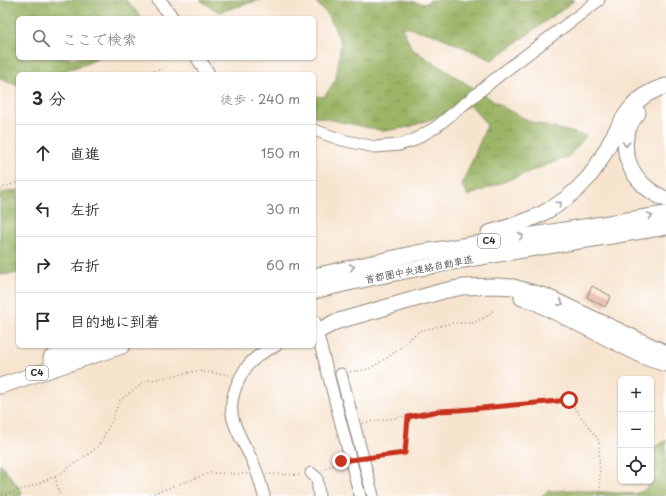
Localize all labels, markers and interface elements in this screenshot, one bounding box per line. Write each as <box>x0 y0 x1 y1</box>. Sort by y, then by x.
search box <box>16 16 316 60</box>
icon: search <box>30 27 52 49</box>
text: ここで検索 <box>62 27 137 50</box>
text: 3 分 <box>32 85 66 111</box>
text: 徒歩 · 240 m <box>220 89 300 108</box>
text: 直進 <box>70 141 100 164</box>
one-way arrow <box>622 141 631 147</box>
icon: ahead <box>32 142 54 164</box>
text: 150 m <box>261 143 300 162</box>
text: 左折 <box>70 197 100 220</box>
icon: left <box>32 198 54 220</box>
text: 30 m <box>266 199 300 218</box>
one-way arrow <box>555 202 562 209</box>
one-way arrow <box>647 212 653 221</box>
one-way arrow <box>518 232 524 241</box>
road number: C4 <box>478 234 500 248</box>
street label: 首都圏中央連絡自動車道 <box>363 251 474 286</box>
text: 右折 <box>70 253 100 276</box>
icon: right <box>32 254 54 276</box>
text: 60 m <box>266 255 300 274</box>
one-way arrow <box>349 263 355 272</box>
one-way arrow <box>557 298 564 306</box>
text: 目的地に到着 <box>70 309 160 332</box>
icon: arrive <box>32 310 54 332</box>
road number: C4 <box>26 366 48 380</box>
map controls <box>618 376 654 484</box>
button: + <box>618 376 654 412</box>
route start <box>560 391 578 409</box>
button: − <box>618 412 654 448</box>
button: locate <box>618 448 654 484</box>
route end <box>332 452 350 470</box>

